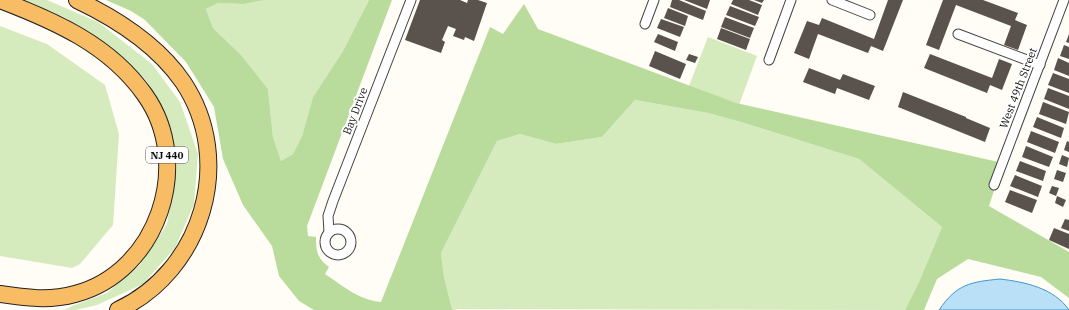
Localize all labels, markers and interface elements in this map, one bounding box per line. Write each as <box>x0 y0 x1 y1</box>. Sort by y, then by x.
street label: West 49th Street <box>996 46 1040 130</box>
street label: Bay Drive <box>340 85 370 137</box>
road number: NJ 440 <box>146 147 188 163</box>

